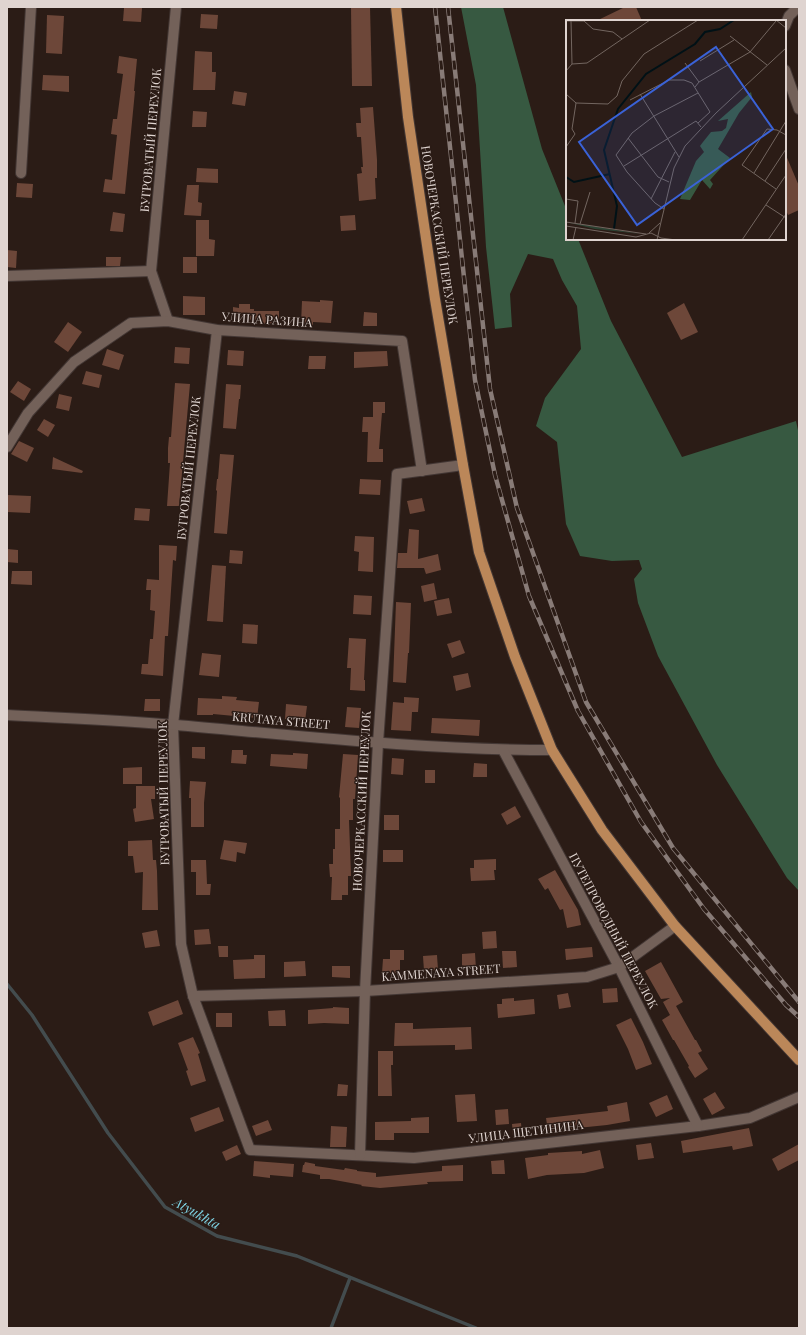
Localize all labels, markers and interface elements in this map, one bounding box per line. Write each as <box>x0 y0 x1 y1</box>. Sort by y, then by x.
inset map <box>566 20 786 240</box>
street label: БУГРОВАТЫЙ ПЕРЕУЛОК <box>136 67 164 213</box>
street label: НОВОЧЕРКАССКИЙ ПЕРЕУЛОК <box>418 144 462 325</box>
street label: УЛИЦА РАЗИНА <box>220 308 313 330</box>
street label: БУГРОВАТЫЙ ПЕРЕУЛОК <box>172 395 204 541</box>
street label: KRUTAYA STREET <box>231 708 331 732</box>
street label: НОВОЧЕРКАССКИЙ ПЕРЕУЛОК <box>348 710 374 892</box>
street label: БУГРОВАТЫЙ ПЕРЕУЛОК <box>154 721 172 865</box>
street label: ПУТЕПРОВОДНЫЙ ПЕРЕУЛОК <box>566 850 662 1011</box>
street label: KAMMENAYA STREET <box>381 960 502 984</box>
street label: УЛИЦА ЩЕТИНИНА <box>467 1116 585 1146</box>
water label: Atyukhta <box>169 1192 224 1232</box>

